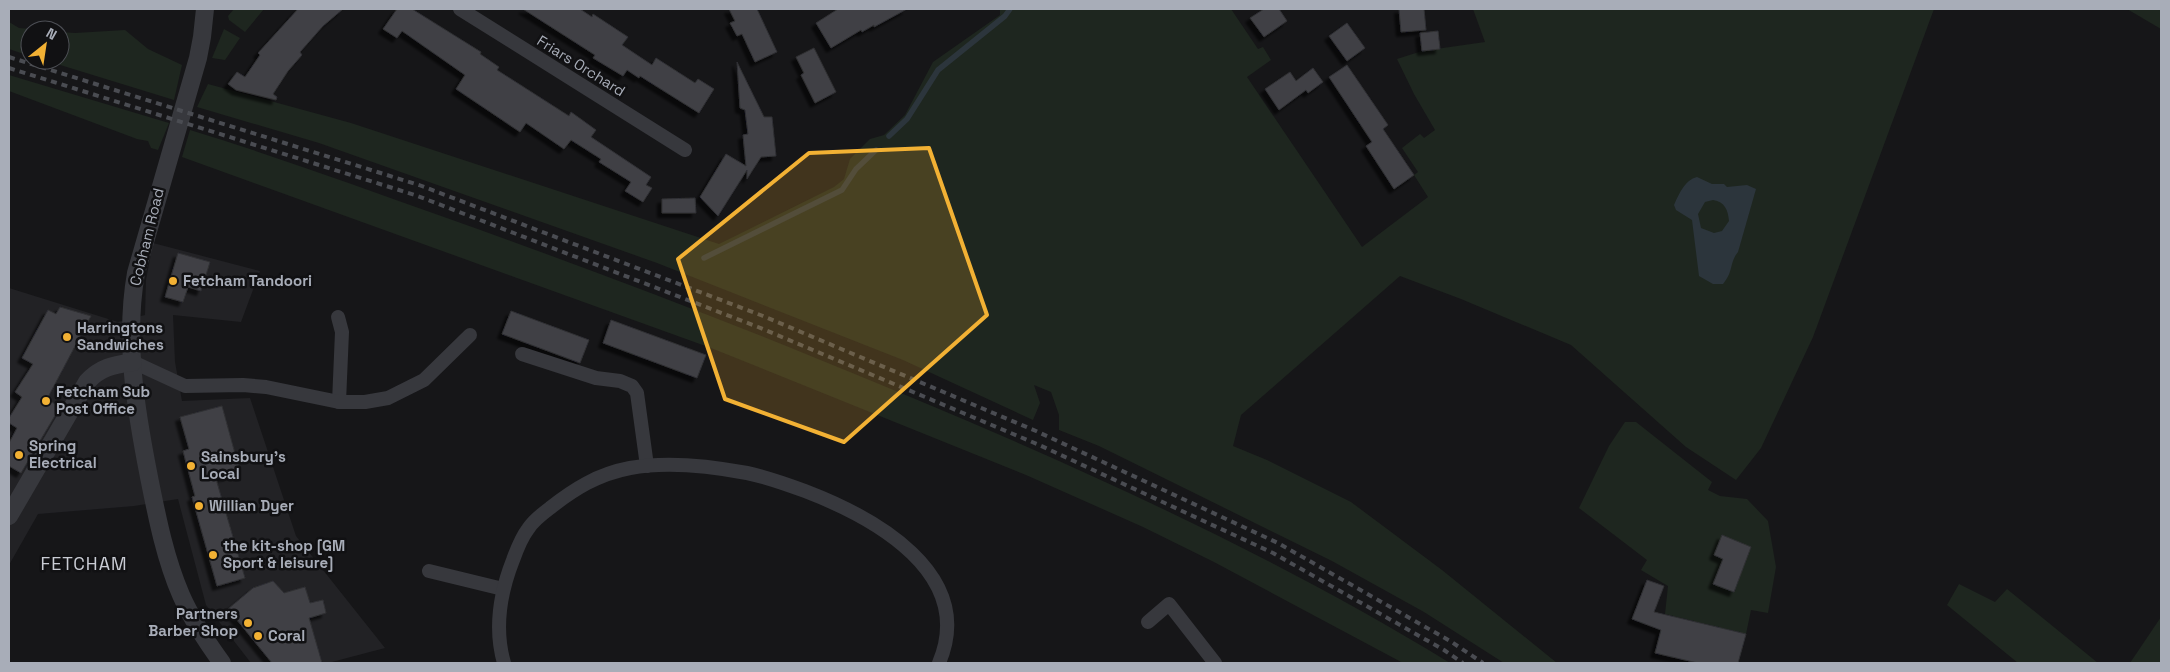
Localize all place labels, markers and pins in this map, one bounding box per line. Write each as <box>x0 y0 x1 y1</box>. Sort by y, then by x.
place label: Fetcham Tandoori <box>183 271 312 290</box>
marker: Fetcham Tandoori <box>167 275 179 287</box>
place label: Harringtons Sandwiches <box>77 318 164 354</box>
marker: Harringtons Sandwiches <box>61 331 73 343</box>
place label: Fetcham Sub Post Office <box>56 382 150 418</box>
marker: Fetcham Sub Post Office <box>40 395 52 407</box>
place label: Spring Electrical <box>29 436 97 472</box>
place label: Sainsbury's Local <box>201 447 286 483</box>
marker: Spring Electrical <box>13 449 25 461</box>
marker: Sainsbury's Local <box>185 460 197 472</box>
place label: Willian Dyer <box>209 496 294 515</box>
marker: Willian Dyer <box>193 500 205 512</box>
place label: the kit-shop [GM Sport & leisure] <box>223 536 345 572</box>
marker: the kit-shop [GM Sport & leisure] <box>207 549 219 561</box>
place label: Partners Barber Shop <box>148 604 238 640</box>
marker: Partners Barber Shop <box>242 617 254 629</box>
place label: Coral <box>268 626 305 645</box>
marker: Coral <box>252 630 264 642</box>

